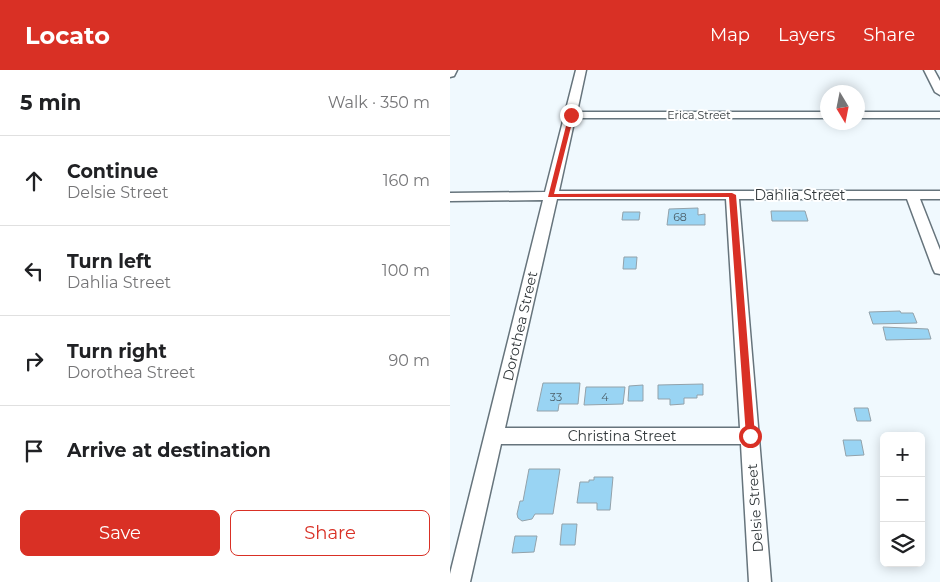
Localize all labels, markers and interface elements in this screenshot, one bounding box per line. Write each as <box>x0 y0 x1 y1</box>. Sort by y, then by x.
text: Locato <box>25 21 110 50</box>
text: Map <box>710 24 750 46</box>
text: Layers <box>778 24 835 46</box>
text: Share <box>863 24 915 46</box>
north arrow <box>820 85 865 130</box>
text: 5 min <box>20 90 81 115</box>
text: Walk · 350 m <box>328 93 430 112</box>
route end <box>560 104 583 127</box>
street label: Erica Street <box>667 108 731 122</box>
text: Continue <box>67 160 158 183</box>
icon: ahead <box>20 167 48 195</box>
text: 160 m <box>383 171 430 190</box>
text: Delsie Street <box>67 183 169 202</box>
street label: Dahlia Street <box>754 186 846 204</box>
house number: 68 <box>673 210 687 224</box>
text: Turn left <box>67 250 152 273</box>
icon: left <box>20 257 48 285</box>
text: 100 m <box>382 261 430 280</box>
street label: Dorothea Street <box>499 269 541 383</box>
text: Dahlia Street <box>67 273 171 292</box>
text: Turn right <box>67 340 167 363</box>
icon: right <box>20 347 48 375</box>
text: 90 m <box>388 351 430 370</box>
text: Dorothea Street <box>67 363 195 382</box>
house number: 33 <box>550 390 562 404</box>
house number: 4 <box>601 390 609 404</box>
route start <box>739 425 762 448</box>
street label: Christina Street <box>568 427 677 445</box>
map controls <box>880 432 925 567</box>
button: + <box>880 432 925 477</box>
icon: arrive <box>20 437 48 465</box>
text: Arrive at destination <box>67 439 271 462</box>
street label: Delsie Street <box>743 463 767 553</box>
button: − <box>880 477 925 522</box>
button: Save <box>20 510 220 556</box>
button: Share <box>230 510 430 556</box>
button: layers <box>880 522 925 567</box>

